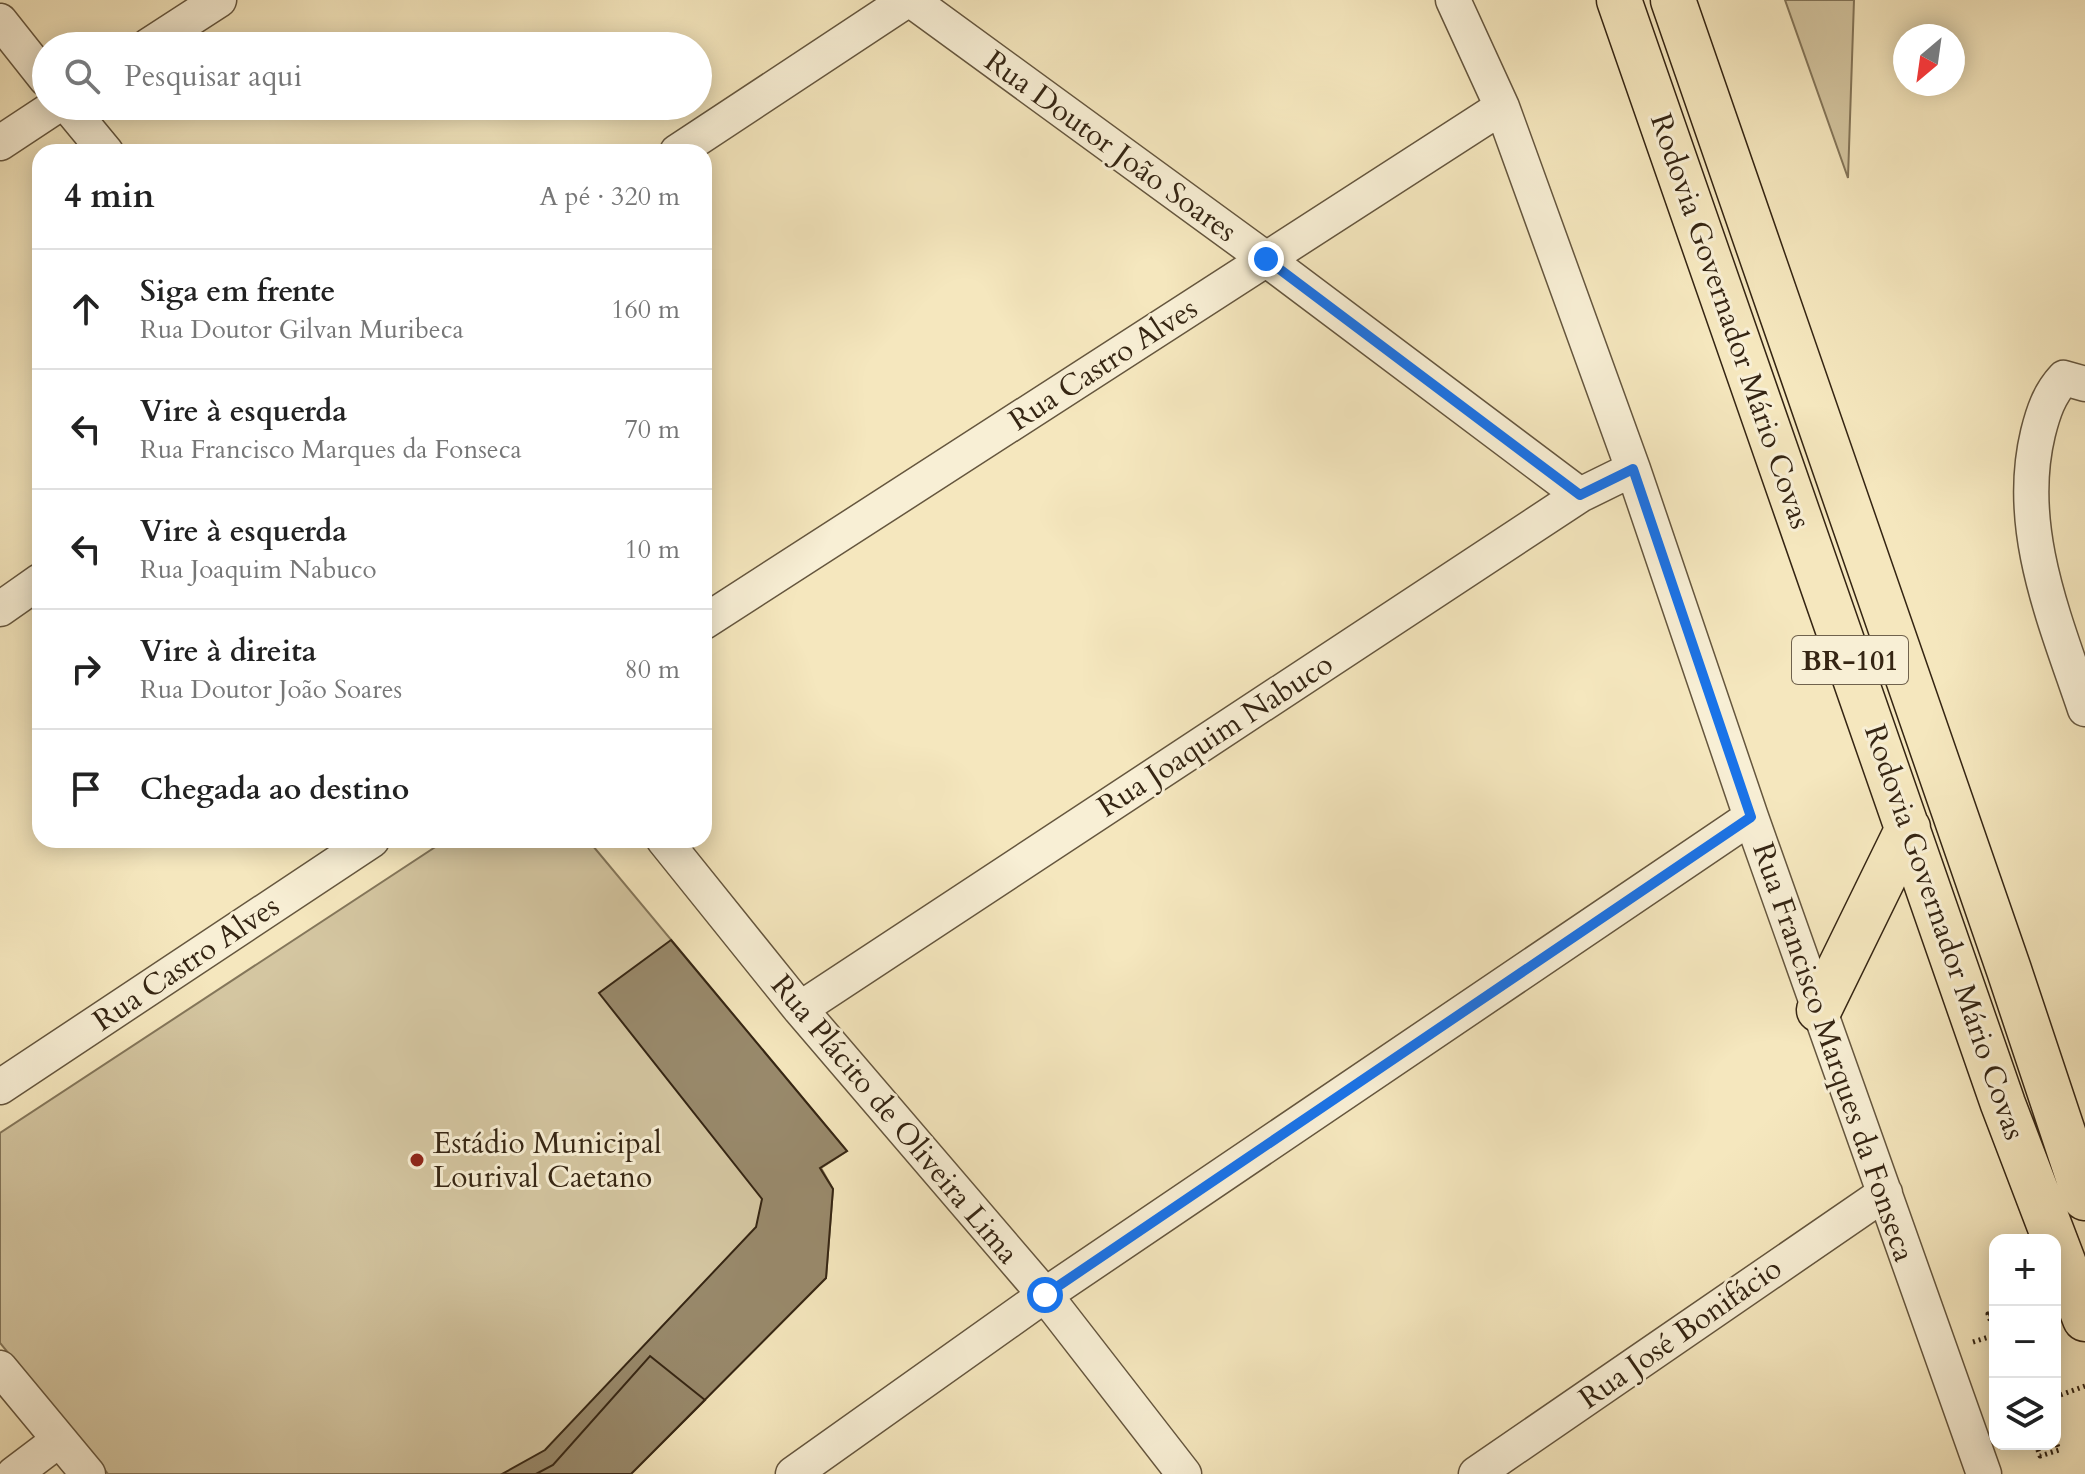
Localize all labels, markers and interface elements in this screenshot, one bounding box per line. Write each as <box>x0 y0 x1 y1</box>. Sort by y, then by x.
north arrow <box>1893 24 1965 96</box>
search box <box>32 32 712 120</box>
street label: Rua Doutor João Soares <box>976 41 1245 252</box>
icon: search <box>60 54 104 98</box>
text: Pesquisar aqui <box>124 56 302 97</box>
street label: Rodovia Governador Mário Covas <box>1640 108 1821 534</box>
text: 4 min <box>64 173 155 219</box>
text: A pé · 320 m <box>539 179 680 214</box>
route end <box>1248 241 1284 277</box>
text: Siga em frente <box>140 271 335 312</box>
icon: ahead <box>64 287 108 331</box>
street label: Rua Castro Alves <box>1001 288 1205 441</box>
text: 160 m <box>611 292 680 327</box>
text: Rua Doutor Gilvan Muribeca <box>140 312 464 347</box>
text: Vire à esquerda <box>140 391 347 432</box>
icon: left <box>64 407 108 451</box>
text: 70 m <box>624 412 680 447</box>
text: Rua Francisco Marques da Fonseca <box>140 432 522 467</box>
text: Vire à esquerda <box>140 511 347 552</box>
icon: left <box>64 527 108 571</box>
text: 10 m <box>624 532 680 567</box>
text: Rua Joaquim Nabuco <box>140 552 377 587</box>
text: Vire à direita <box>140 631 317 672</box>
road number: BR-101 <box>1792 636 1908 684</box>
street label: Rua Joaquim Nabuco <box>1090 644 1341 827</box>
icon: right <box>64 647 108 691</box>
text: 80 m <box>624 652 680 687</box>
text: Rua Doutor João Soares <box>140 672 402 707</box>
street label: Rodovia Governador Mário Covas <box>1854 719 2035 1145</box>
icon: arrive <box>64 767 108 811</box>
text: Chegada ao destino <box>140 769 409 810</box>
street label: Rua Francisco Marques da Fonseca <box>1742 837 1925 1267</box>
street label: Rua Castro Alves <box>85 886 288 1041</box>
street label: Rua Plácito de Oliveira Lima <box>761 966 1028 1273</box>
place label: Estádio Municipal Lourival Caetano <box>433 1123 662 1198</box>
marker: Estádio Municipal Lourival Caetano <box>408 1151 426 1169</box>
map controls <box>1989 1234 2061 1450</box>
button: + <box>1989 1234 2061 1306</box>
street label: Rua José Bonifácio <box>1571 1248 1790 1419</box>
route start <box>1027 1277 1063 1313</box>
button: − <box>1989 1306 2061 1378</box>
button: layers <box>1989 1378 2061 1450</box>

